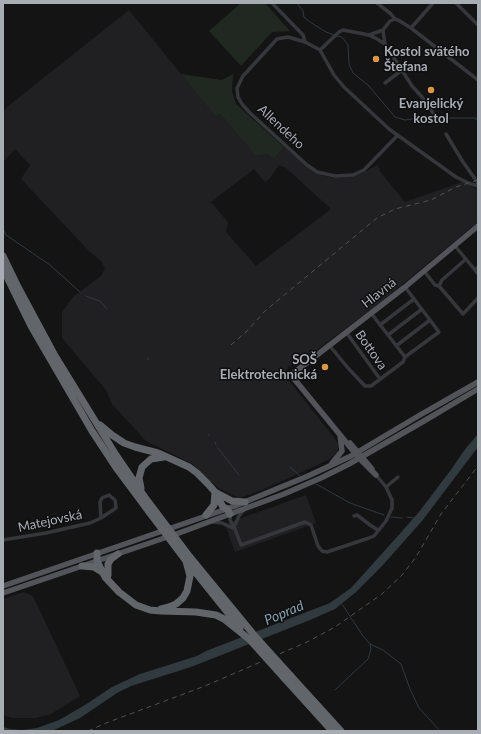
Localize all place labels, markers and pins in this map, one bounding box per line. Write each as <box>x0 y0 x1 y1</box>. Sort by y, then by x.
place label: Kostol svätého Štefana <box>384 44 470 75</box>
marker: Kostol svätého Štefana <box>371 54 381 64</box>
marker: Evanjelický kostol <box>426 85 436 95</box>
place label: Evanjelický kostol <box>399 96 463 127</box>
place label: SOŠ Elektrotechnická <box>220 352 317 383</box>
marker: SOŠ Elektrotechnická <box>320 362 330 372</box>

